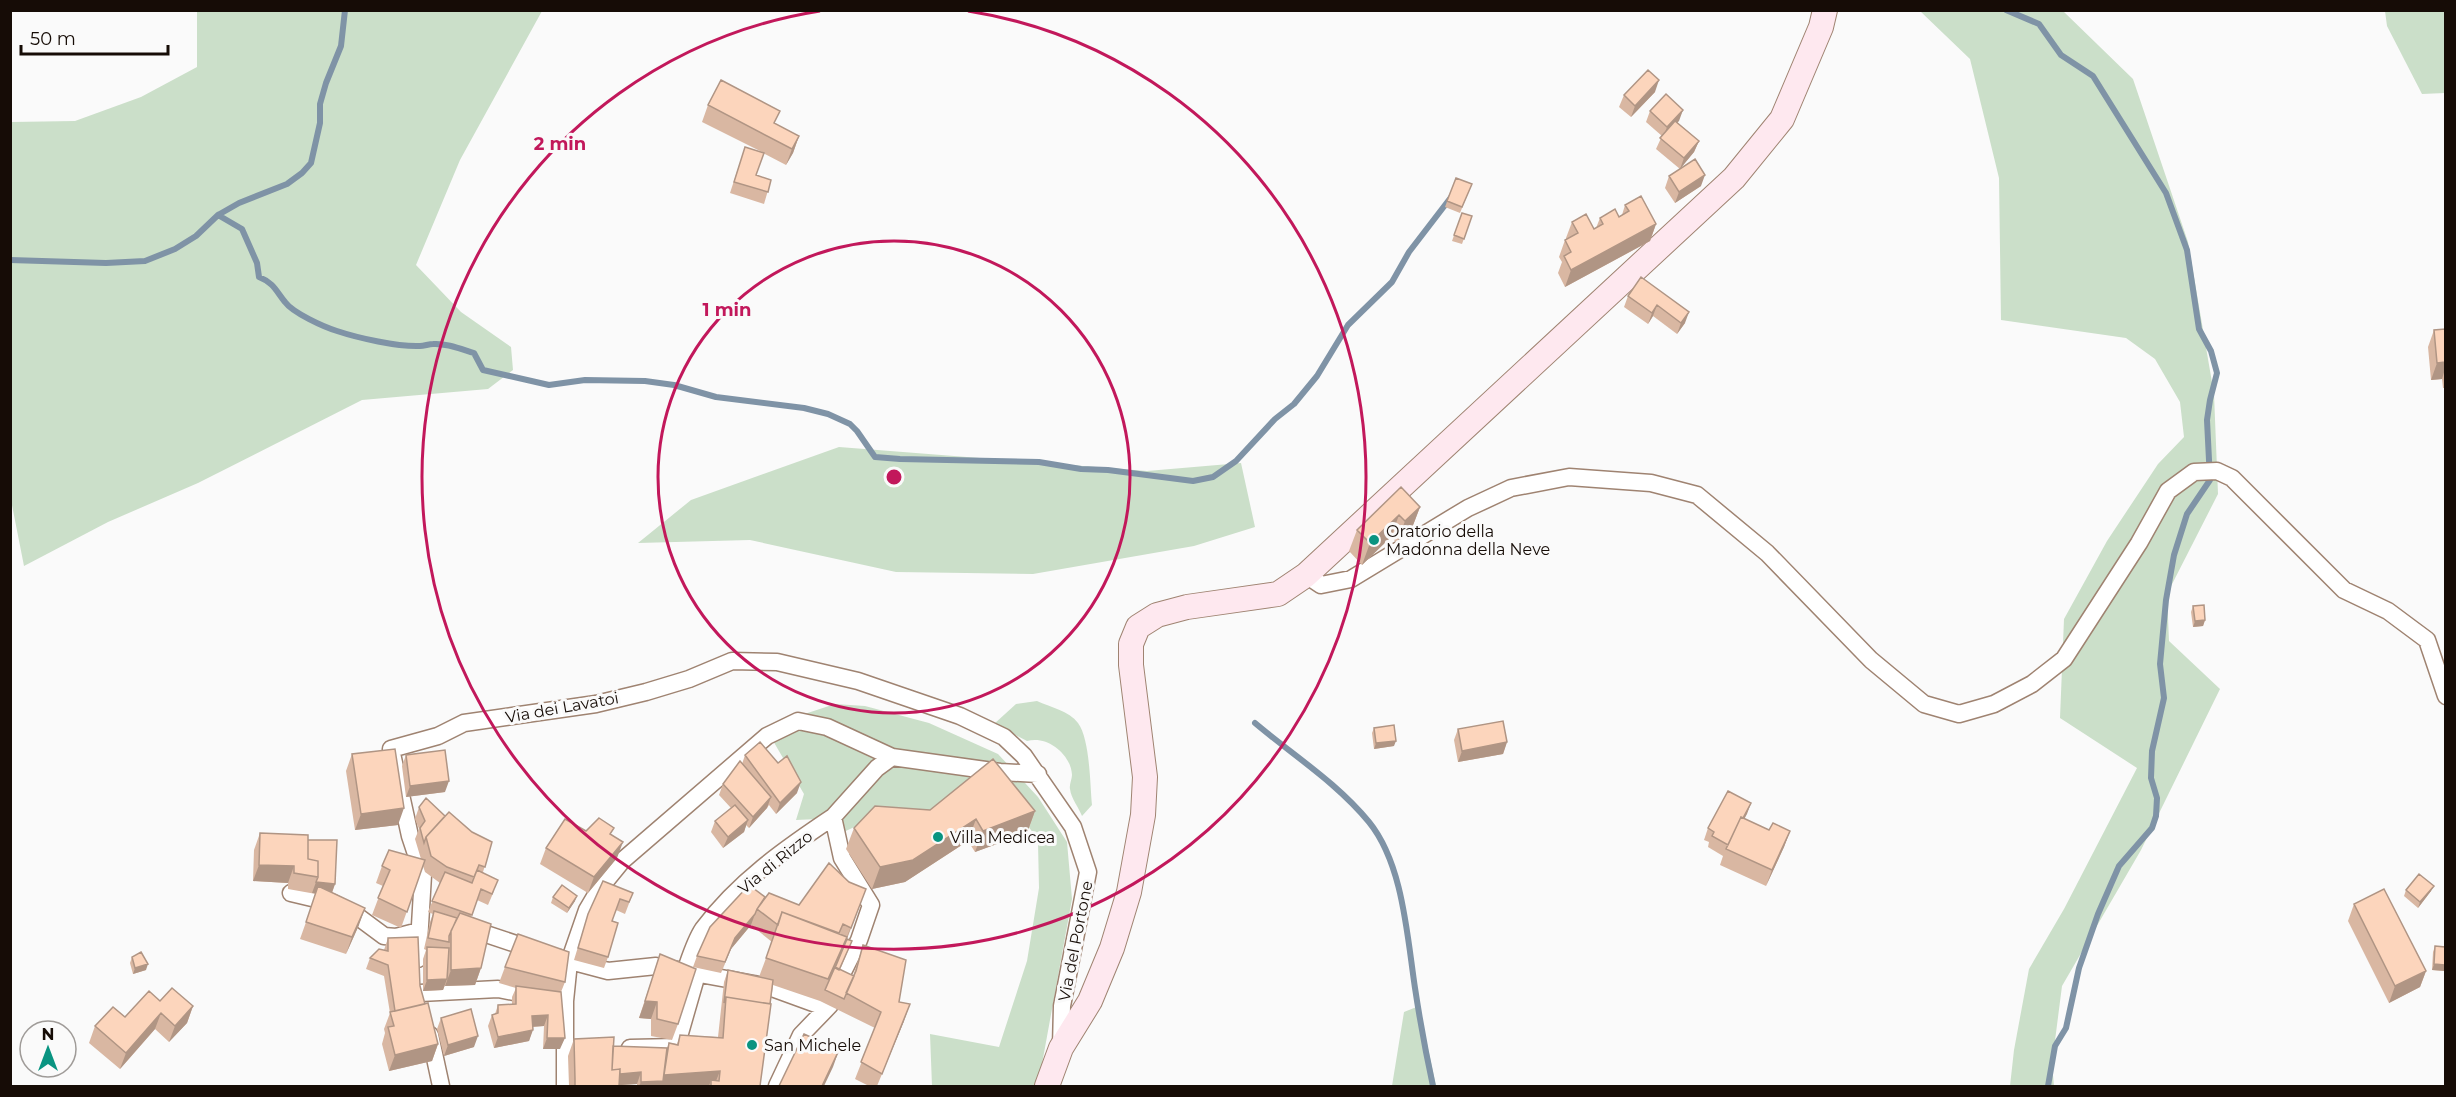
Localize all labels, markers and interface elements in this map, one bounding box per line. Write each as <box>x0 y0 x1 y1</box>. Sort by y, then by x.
scale bar <box>21 18 168 56</box>
text: 50 m <box>30 28 76 50</box>
text: 2 min <box>534 133 586 155</box>
text: 1 min <box>703 299 751 321</box>
centre of rings <box>884 467 904 487</box>
place label: Oratorio della Madonna della Neve <box>1386 522 1550 559</box>
marker: Oratorio della Madonna della Neve <box>1367 533 1381 547</box>
street label: Via dei Lavatoi <box>504 688 620 727</box>
street label: Via di Rizzo <box>734 827 816 898</box>
place label: Villa Medicea <box>950 828 1055 847</box>
marker: Villa Medicea <box>931 830 945 844</box>
street label: Via del Portone <box>1054 879 1097 1003</box>
north arrow <box>18 1019 78 1079</box>
text: N <box>42 1025 54 1044</box>
place label: San Michele <box>764 1036 861 1055</box>
marker: San Michele <box>745 1038 759 1052</box>

